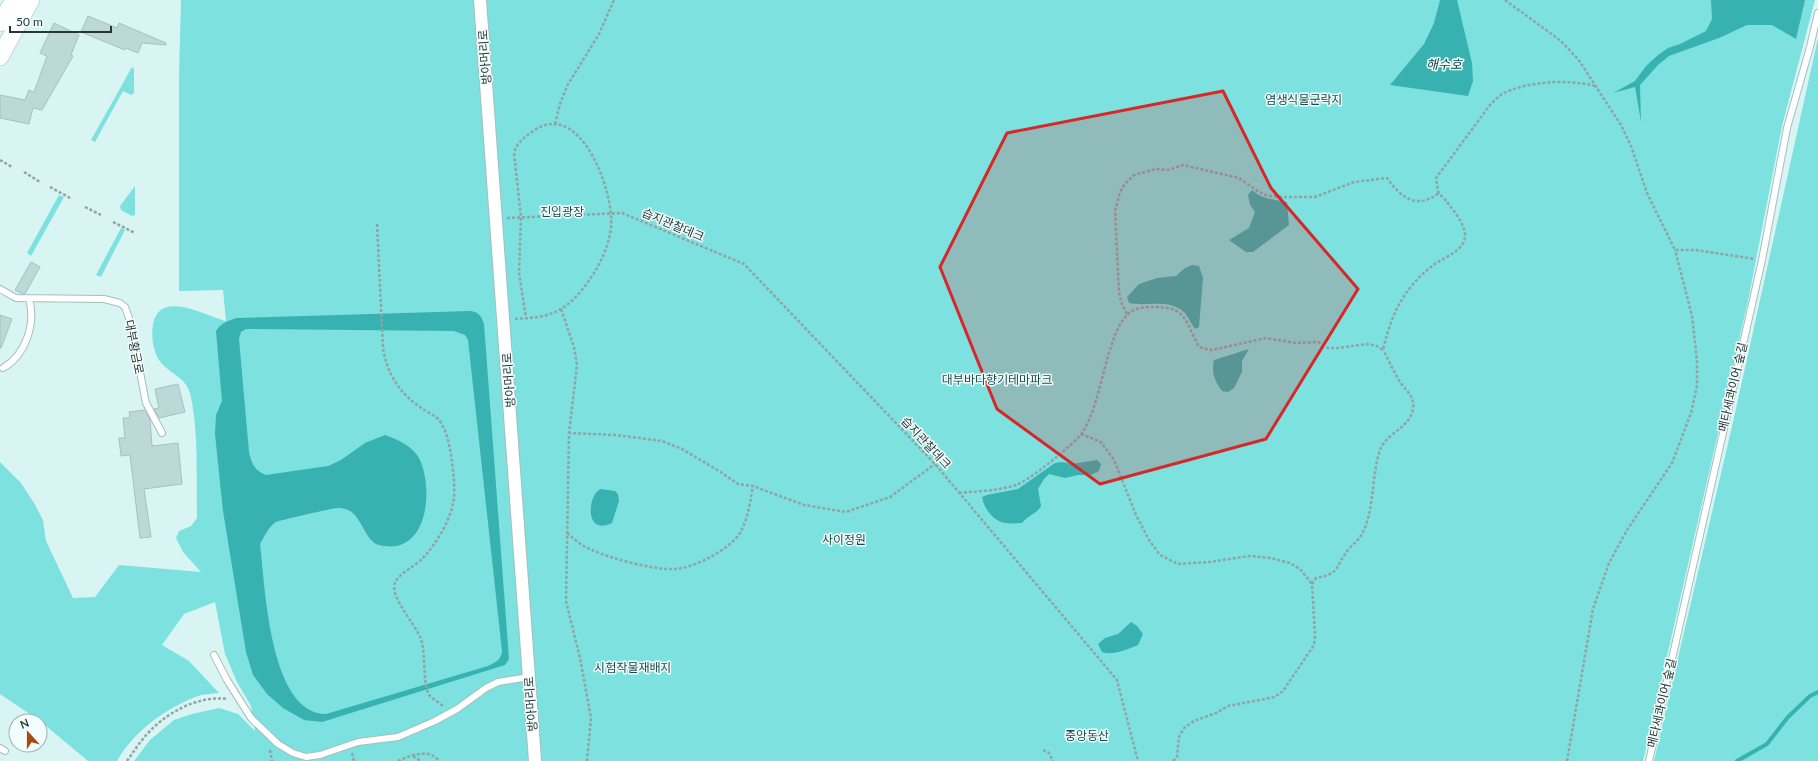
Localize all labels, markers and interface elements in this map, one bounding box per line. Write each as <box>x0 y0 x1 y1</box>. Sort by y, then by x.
scale bar <box>10 8 111 34</box>
text: 50 m <box>16 14 43 29</box>
street label: 방아머리로 <box>475 29 494 85</box>
water label: 해수호 <box>1426 56 1463 72</box>
park label: 염생식물군락지 <box>1265 92 1343 107</box>
park label: 진입광장 <box>540 204 584 219</box>
street label: 습지관찰데크 <box>640 205 707 244</box>
street label: 대부황금로 <box>122 318 147 375</box>
street label: 메타세콰이어 숲길 <box>1715 341 1750 433</box>
street label: 방아머리로 <box>499 352 518 408</box>
park label: 대부바다향기테마파크 <box>942 372 1052 387</box>
street label: 습지관찰데크 <box>898 413 954 472</box>
park label: 사이정원 <box>822 532 866 547</box>
street label: 메타세콰이어 숲길 <box>1644 657 1679 749</box>
park label: 시험작물재배지 <box>594 660 672 675</box>
street label: 방아머리로 <box>521 676 540 732</box>
north arrow <box>8 713 48 753</box>
text: N <box>18 716 31 731</box>
park label: 중앙동산 <box>1065 728 1109 743</box>

